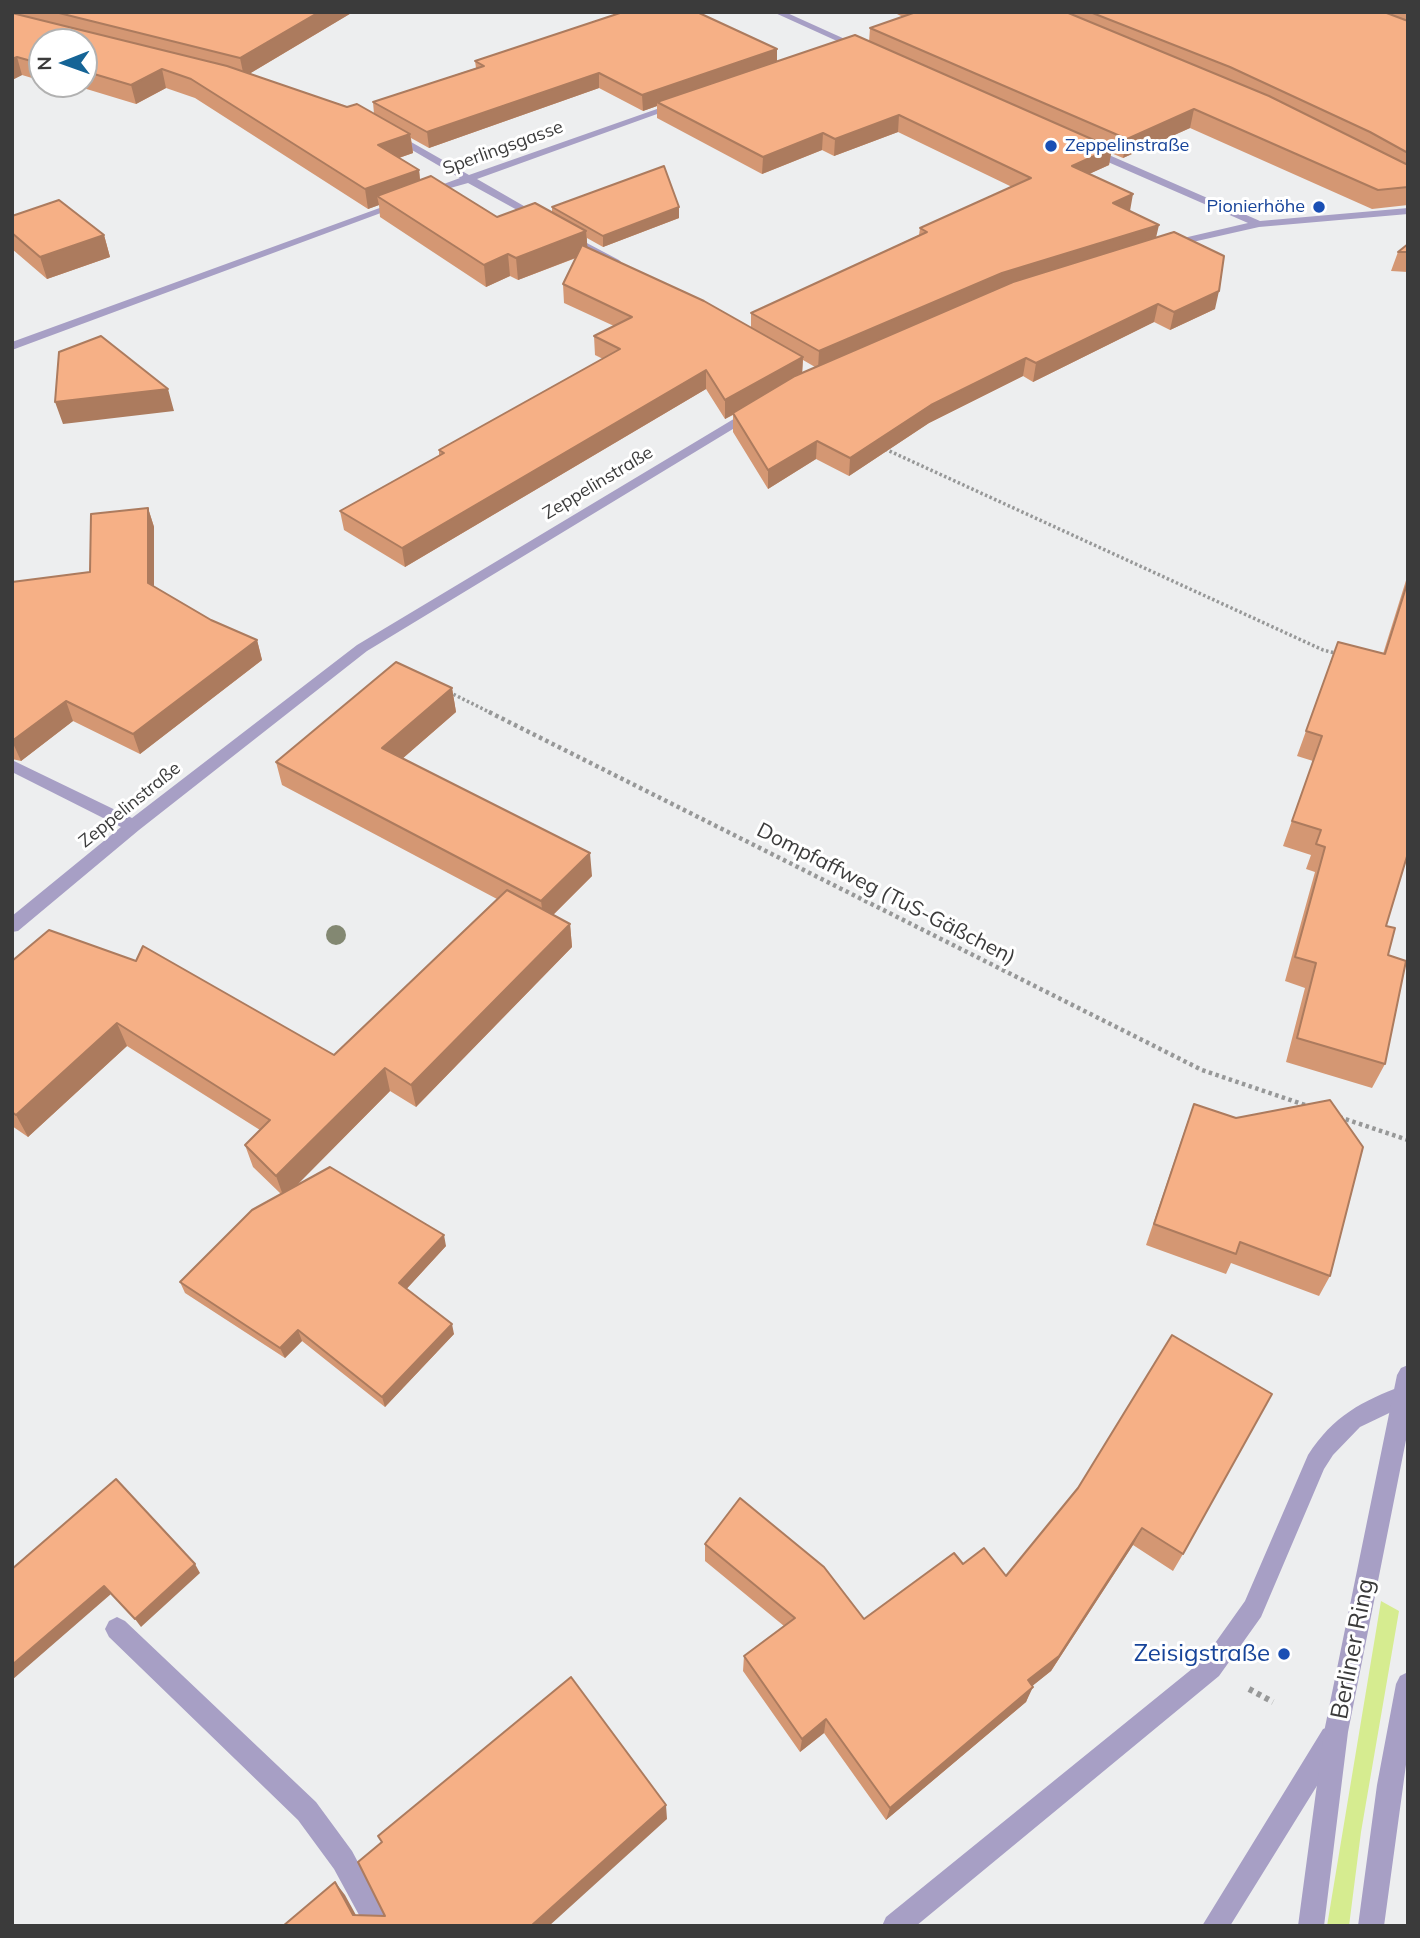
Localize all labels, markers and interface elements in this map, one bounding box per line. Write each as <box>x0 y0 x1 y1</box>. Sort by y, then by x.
north arrow <box>28 28 98 98</box>
text: N <box>32 56 56 71</box>
street label: Sperlingsgasse <box>440 116 566 180</box>
place label: Zeppelinstraße <box>1065 135 1189 157</box>
marker: Zeppelinstraße <box>1043 138 1059 154</box>
place label: Pionierhöhe <box>1206 196 1305 218</box>
marker: Pionierhöhe <box>1311 199 1327 215</box>
street label: Zeppelinstraße <box>539 442 657 524</box>
street label: Zeppelinstraße <box>75 757 185 853</box>
street label: Dompfaffweg (TuS-Gäßchen) <box>752 818 1020 970</box>
street label: Berliner Ring <box>1325 1576 1381 1722</box>
place label: Zeisigstraße <box>1134 1640 1270 1668</box>
marker: Zeisigstraße <box>1276 1646 1292 1662</box>

